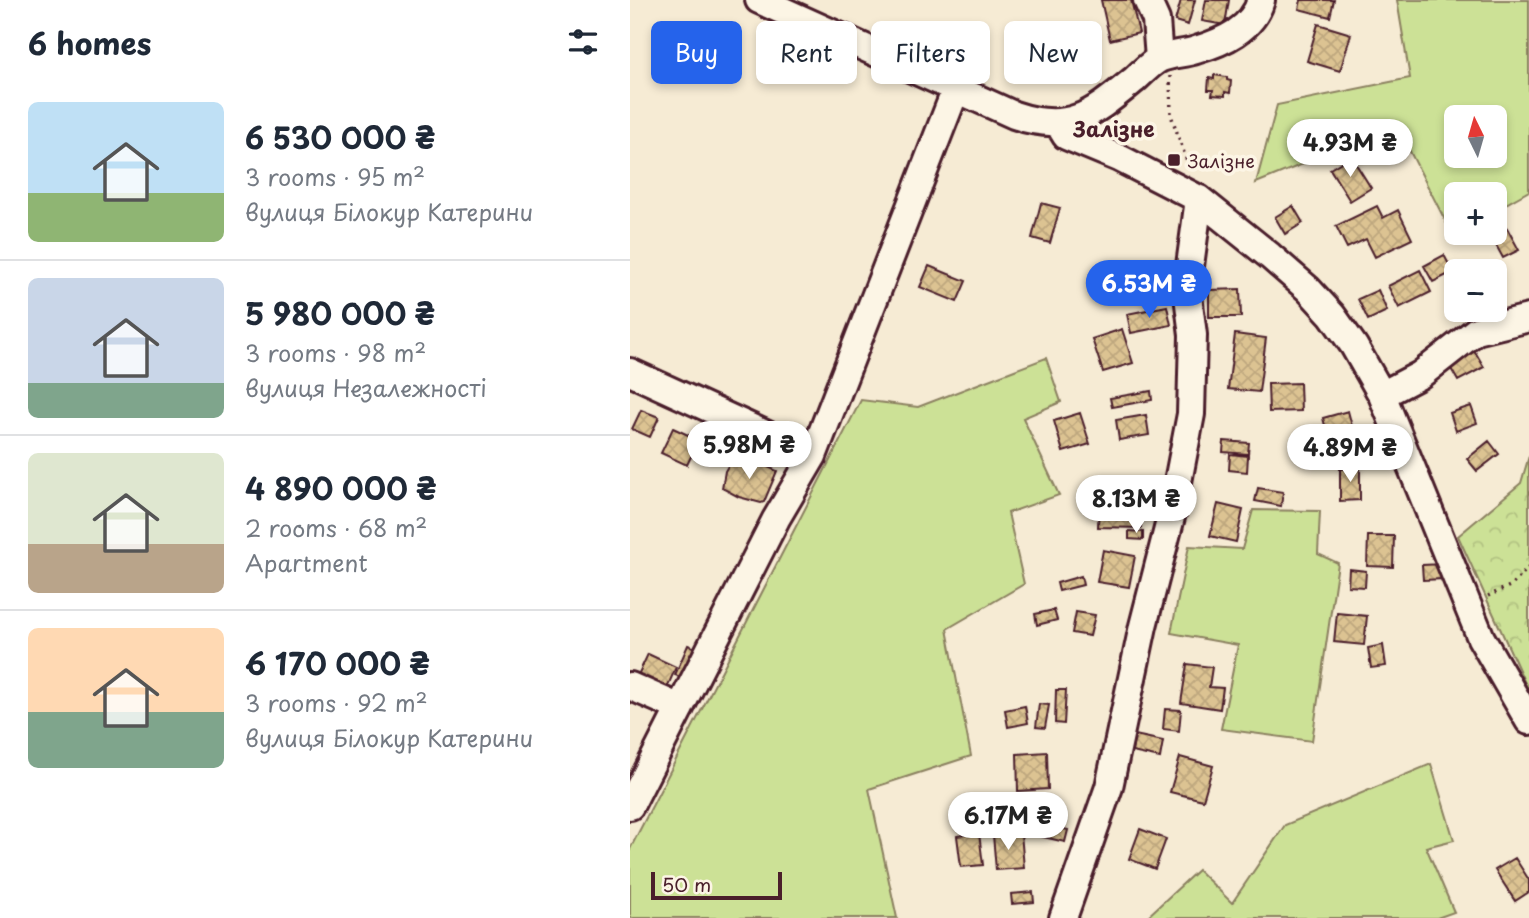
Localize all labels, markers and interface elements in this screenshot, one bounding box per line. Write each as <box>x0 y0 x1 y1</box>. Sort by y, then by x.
text: 6 homes <box>28 20 151 65</box>
chip: Buy <box>651 21 742 84</box>
chip: Rent <box>756 21 857 84</box>
chip: Filters <box>871 21 990 84</box>
chip: New <box>1004 21 1102 84</box>
icon: filters <box>564 23 602 61</box>
north arrow <box>1444 105 1507 168</box>
map controls <box>1444 105 1507 322</box>
district label: Залізне <box>1072 112 1155 144</box>
text: 6 530 000 ₴ <box>245 114 435 159</box>
pin: 4.93M ₴ <box>1285 120 1415 179</box>
text: 4.93M ₴ <box>1303 124 1397 159</box>
icon: home <box>84 130 168 214</box>
place label: Залізне <box>1187 147 1255 174</box>
marker: Залізне <box>1166 152 1182 168</box>
text: 3 rooms · 95 m² <box>245 159 425 194</box>
button: + <box>1444 182 1507 245</box>
text: вулиця Білокур Катерини <box>245 194 533 229</box>
button: − <box>1444 259 1507 322</box>
pin: 6.53M ₴ <box>1084 260 1214 320</box>
text: 6.53M ₴ <box>1102 265 1196 300</box>
text: 5 980 000 ₴ <box>245 290 435 335</box>
icon: home <box>84 306 168 390</box>
text: 3 rooms · 98 m² <box>245 335 426 370</box>
text: вулиця Незалежності <box>245 370 487 405</box>
pin: 5.98M ₴ <box>684 421 814 481</box>
pin: 4.89M ₴ <box>1285 424 1415 484</box>
text: 5.98M ₴ <box>703 426 795 461</box>
text: 4.89M ₴ <box>1303 429 1397 464</box>
text: 4 890 000 ₴ <box>245 465 437 510</box>
pin: 8.13M ₴ <box>1071 476 1201 535</box>
text: 8.13M ₴ <box>1092 480 1180 515</box>
icon: home <box>84 481 168 565</box>
text: 2 rooms · 68 m² <box>245 510 427 545</box>
text: Apartment <box>245 545 368 580</box>
text: 6 170 000 ₴ <box>245 640 430 685</box>
icon: home <box>84 656 168 740</box>
text: 3 rooms · 92 m² <box>245 685 428 720</box>
text: вулиця Білокур Катерини <box>245 720 533 755</box>
pin: 6.17M ₴ <box>943 792 1073 852</box>
text: 6.17M ₴ <box>964 797 1052 832</box>
scale bar <box>651 869 782 901</box>
text: 50 m <box>662 870 711 898</box>

